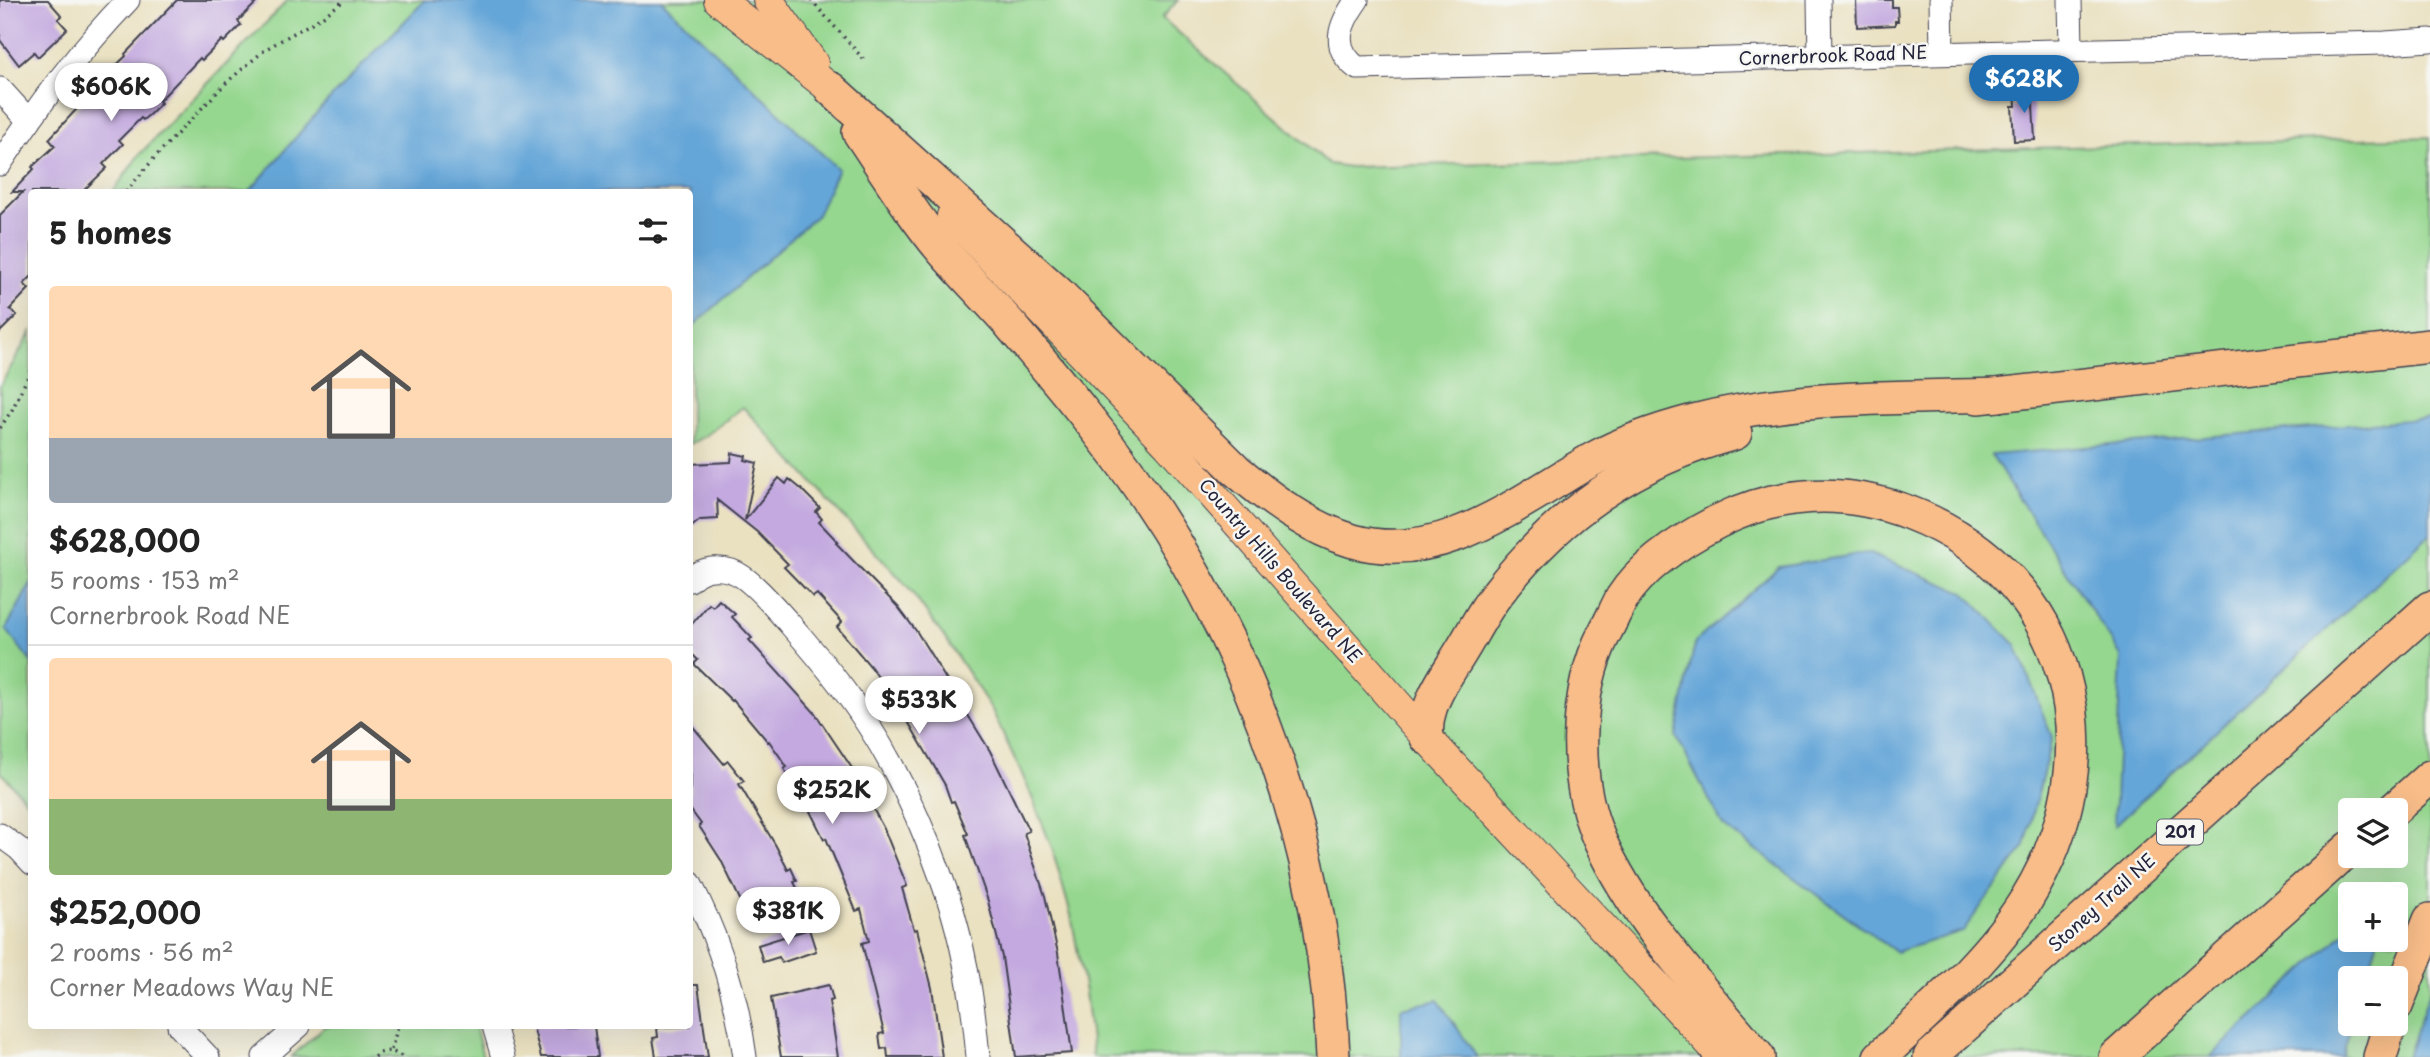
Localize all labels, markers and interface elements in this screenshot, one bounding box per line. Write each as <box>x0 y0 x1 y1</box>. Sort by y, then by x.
street label: Cornerbrook Road NE <box>1738 38 1928 71</box>
pin: $628K <box>1975 55 2073 115</box>
text: $628K <box>1985 60 2063 95</box>
pin: $606K <box>62 64 160 123</box>
text: $606K <box>71 68 151 103</box>
text: 5 homes <box>49 209 172 254</box>
icon: filters <box>634 212 672 250</box>
icon: home <box>298 331 424 457</box>
street label: Country Hills Boulevard NE <box>1193 472 1369 668</box>
text: $628,000 <box>49 517 200 562</box>
text: 5 rooms · 153 m² <box>49 562 240 597</box>
text: Cornerbrook Road NE <box>49 597 291 632</box>
pin: $533K <box>870 676 968 736</box>
text: $533K <box>881 681 957 716</box>
icon: home <box>298 703 424 829</box>
pin: $252K <box>783 766 881 826</box>
text: $252K <box>793 771 871 806</box>
map controls <box>2338 798 2408 1036</box>
button: layers <box>2338 798 2408 868</box>
road number: 201 <box>2157 820 2203 845</box>
street label: Stoney Trail NE <box>2041 846 2161 958</box>
button: + <box>2338 882 2408 952</box>
pin: $381K <box>739 888 837 947</box>
text: $252,000 <box>49 889 201 934</box>
text: $381K <box>752 892 824 927</box>
text: 2 rooms · 56 m² <box>49 934 234 969</box>
button: − <box>2338 966 2408 1036</box>
text: Corner Meadows Way NE <box>49 969 334 1004</box>

